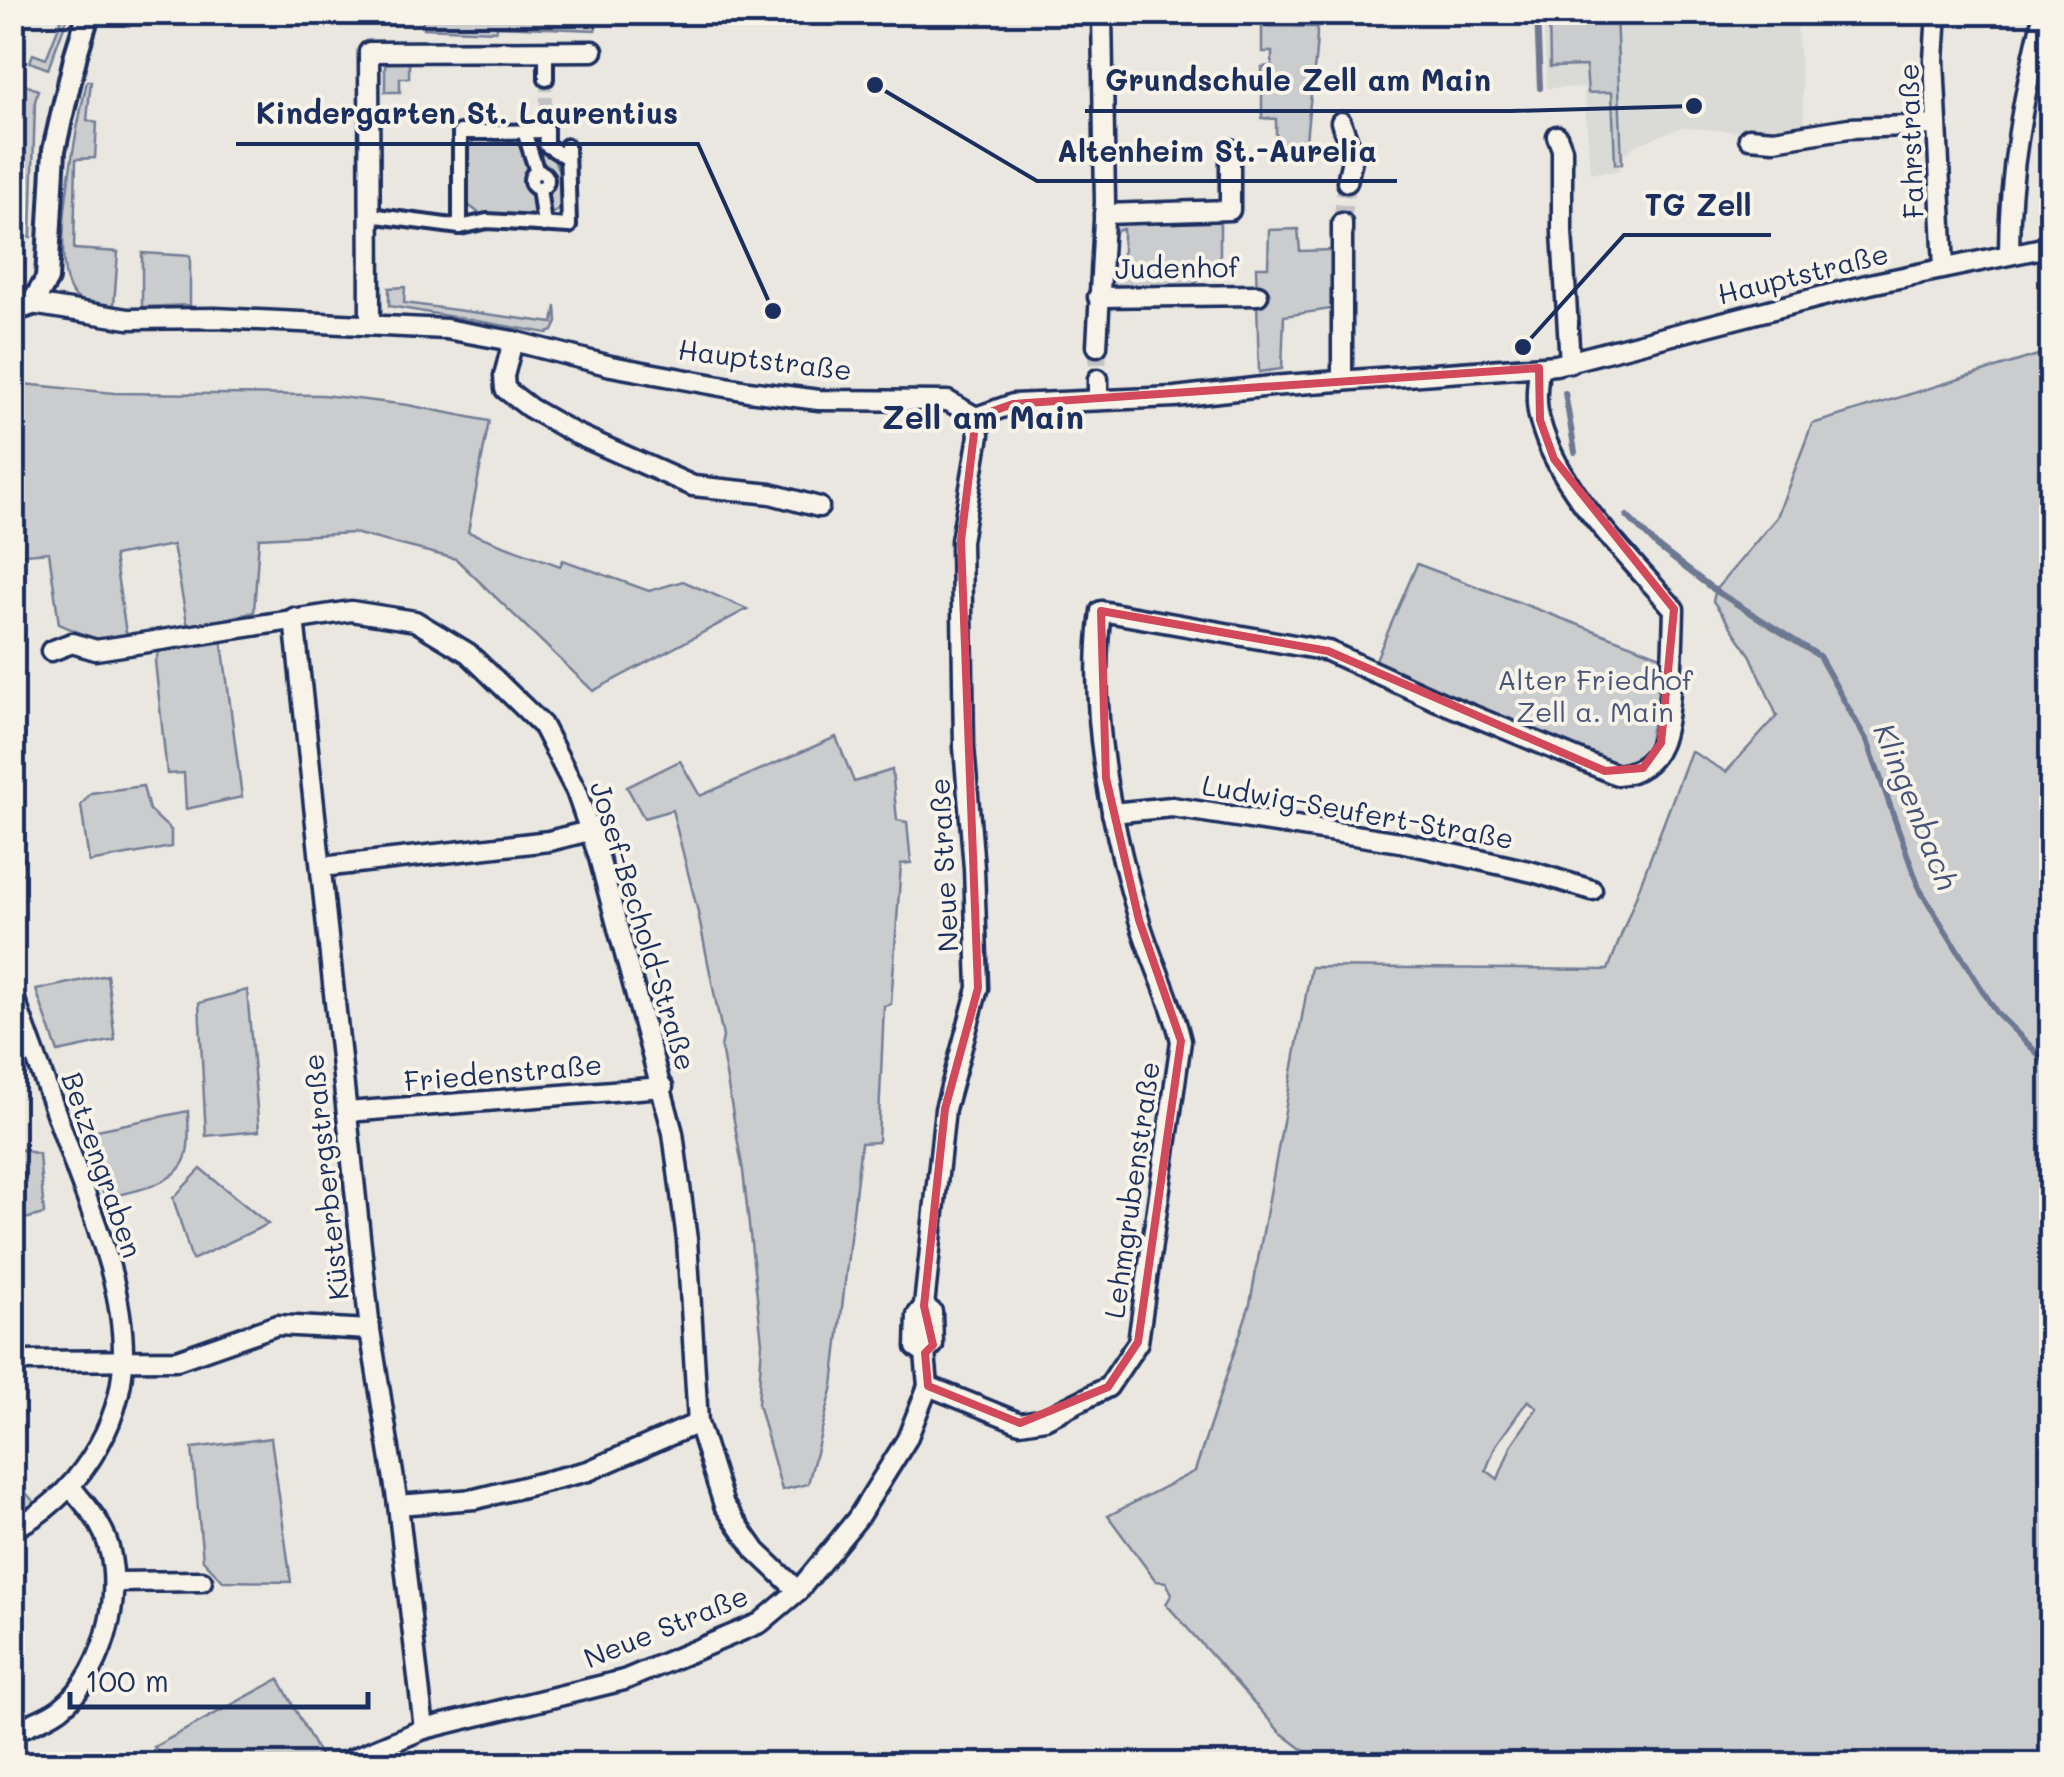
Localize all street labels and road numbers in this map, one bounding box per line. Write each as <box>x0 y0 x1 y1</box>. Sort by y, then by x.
street label: Fahrstraße <box>1889 63 1931 219</box>
street label: Hauptstraße <box>1714 234 1892 312</box>
street label: Judenhof <box>1114 248 1241 286</box>
street label: Hauptstraße <box>676 330 854 388</box>
street label: Ludwig-Seufert-Straße <box>1200 766 1517 856</box>
street label: Josef-Bechold-Straße <box>583 777 705 1075</box>
street label: Neue Straße <box>920 777 966 953</box>
street label: Friedenstraße <box>402 1045 603 1099</box>
street label: Küsterbergstraße <box>294 1052 356 1302</box>
street label: Lehmgrubenstraße <box>1095 1059 1167 1321</box>
street label: Betzengraben <box>54 1067 152 1262</box>
street label: Neue Straße <box>578 1577 753 1675</box>

